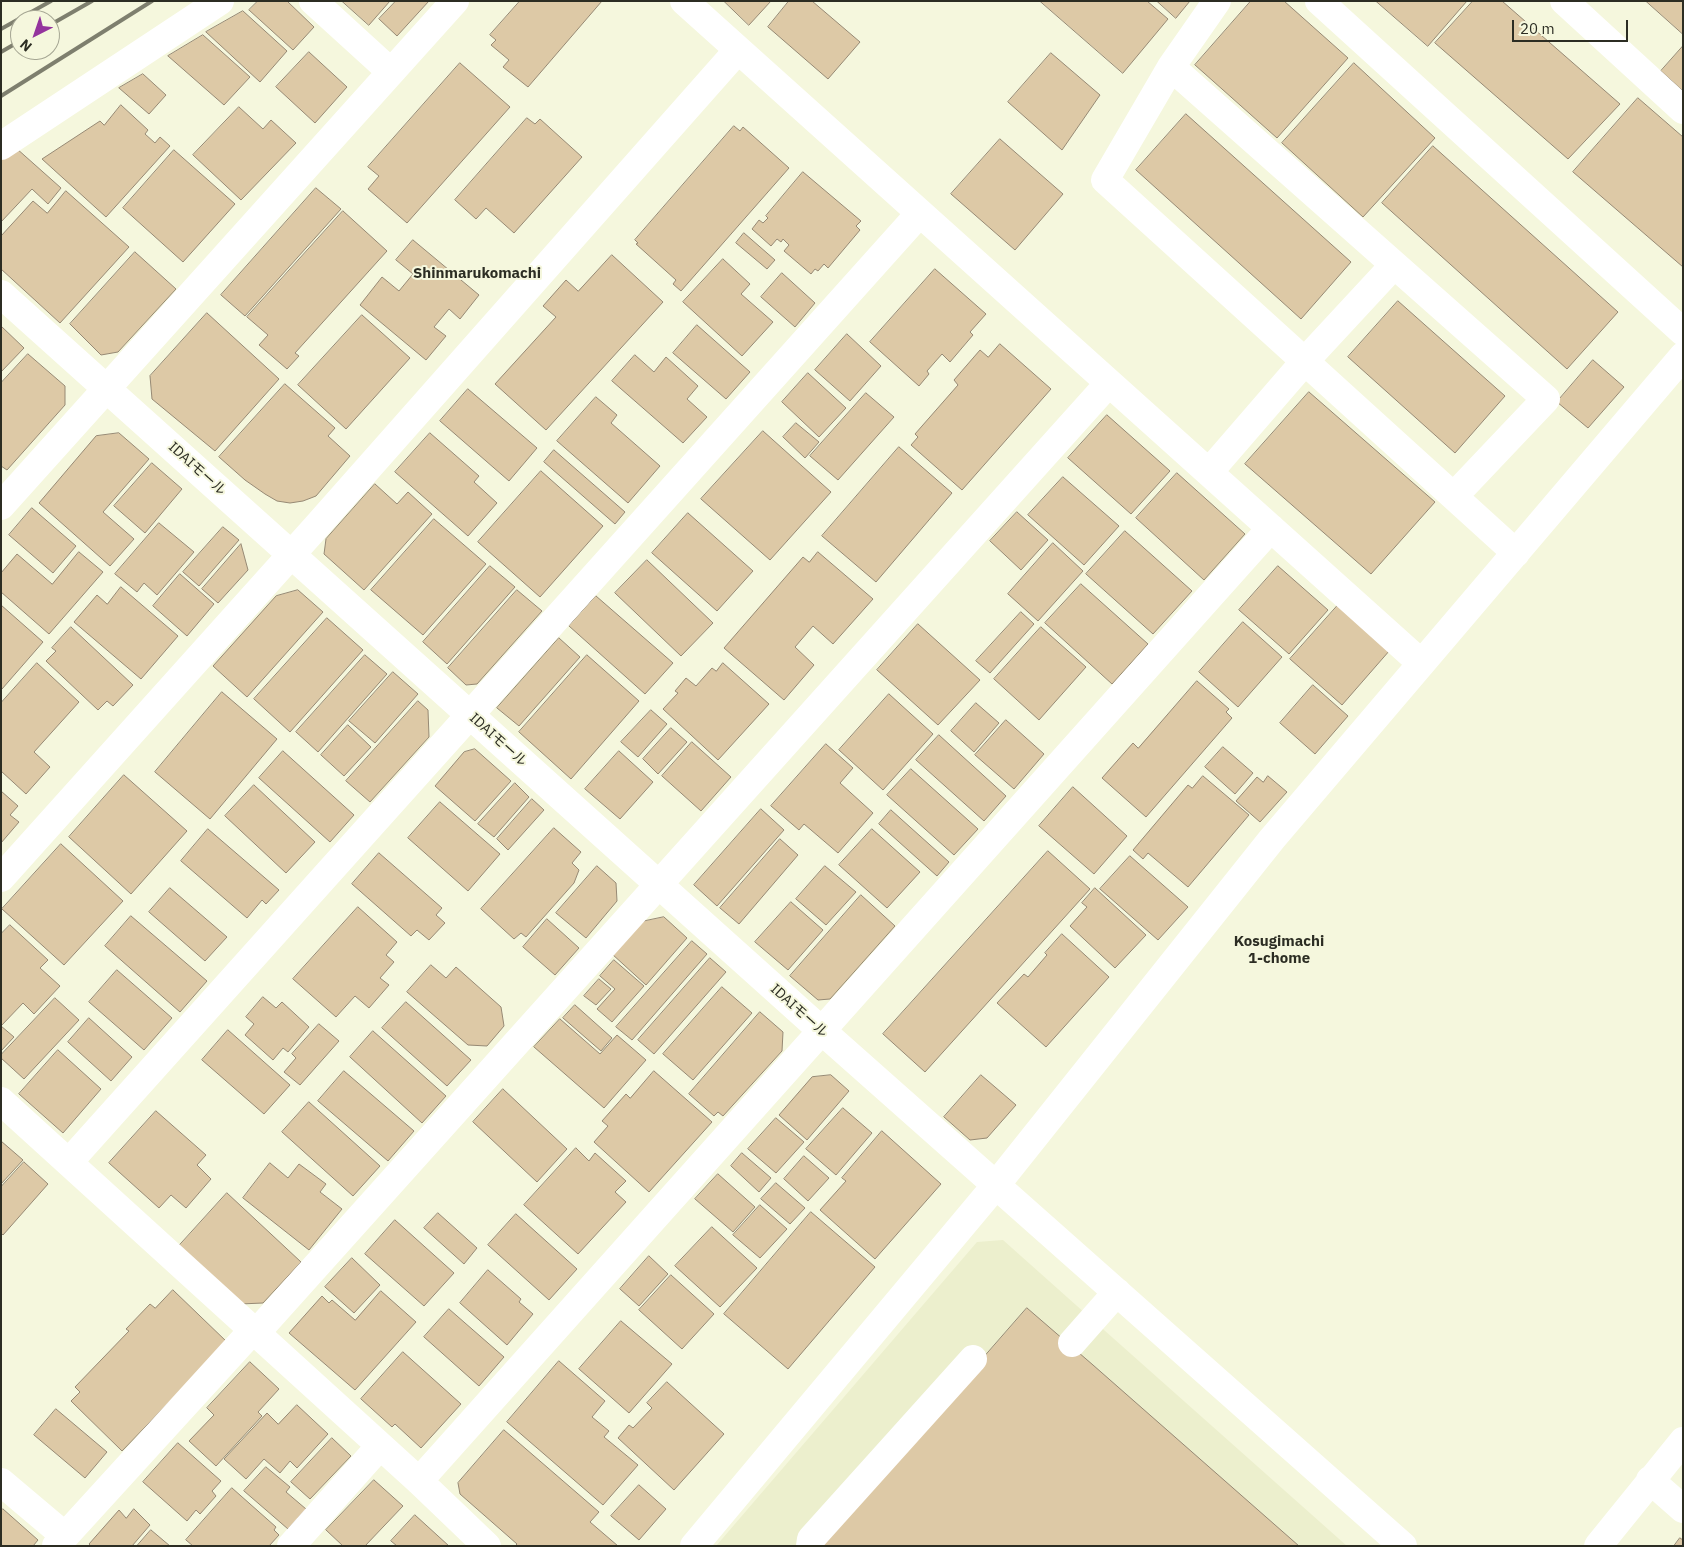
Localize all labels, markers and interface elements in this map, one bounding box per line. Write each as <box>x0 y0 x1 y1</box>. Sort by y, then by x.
north arrow <box>10 10 60 60</box>
scale bar <box>1514 10 1630 42</box>
text: 20 m <box>1520 19 1555 38</box>
text: N <box>16 35 36 56</box>
district label: Shinmarukomachi <box>413 265 541 283</box>
street label: IDAIモール <box>165 439 229 499</box>
street label: IDAIモール <box>466 710 530 770</box>
district label: Kosugimachi 1-chome <box>1234 933 1324 968</box>
street label: IDAIモール <box>767 981 831 1041</box>

